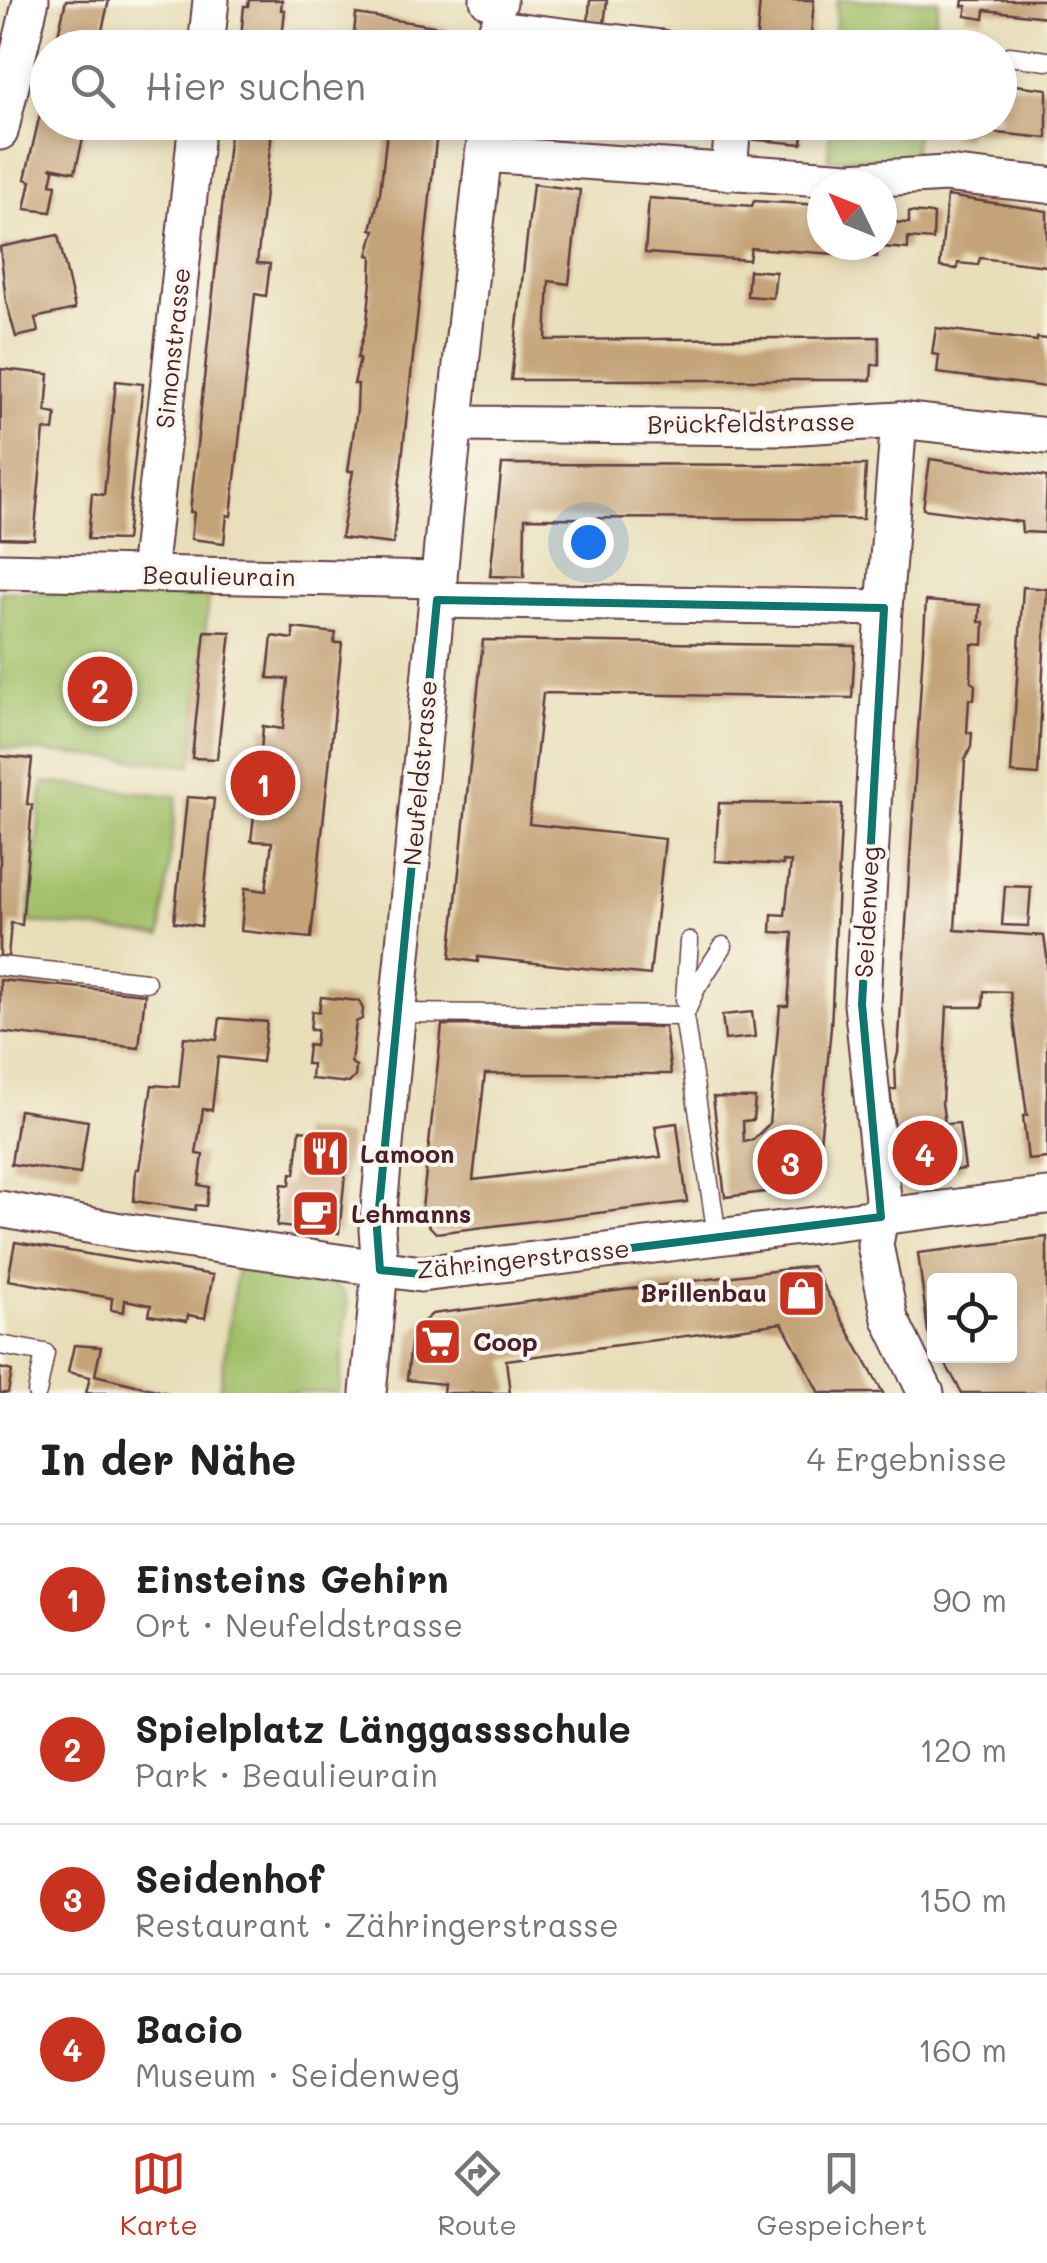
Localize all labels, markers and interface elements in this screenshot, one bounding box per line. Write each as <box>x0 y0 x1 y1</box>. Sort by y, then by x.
search box <box>30 30 1017 140</box>
icon: search <box>65 58 120 113</box>
text: Hier suchen <box>145 60 366 110</box>
north arrow <box>807 170 897 260</box>
street label: Simonstrasse <box>148 266 196 430</box>
street label: Brückfeldstrasse <box>647 404 855 440</box>
your location <box>563 517 614 568</box>
street label: Beaulieurain <box>142 558 296 592</box>
pin: 2 <box>68 652 132 726</box>
street label: Neufeldstrasse <box>395 679 443 867</box>
pin: 1 <box>230 746 296 820</box>
street label: Seidenweg <box>847 845 885 979</box>
pin: 4 <box>892 1116 958 1190</box>
pin: 3 <box>758 1124 822 1200</box>
restaurant icon: Lamoon <box>299 1128 351 1180</box>
place label: Lamoon <box>360 1137 454 1169</box>
cafe icon: Lehmanns <box>290 1188 342 1240</box>
place label: Lehmanns <box>351 1197 471 1229</box>
street label: Zähringerstrasse <box>415 1231 631 1285</box>
shop icon: Brillenbau <box>776 1267 828 1319</box>
map controls <box>927 1273 1017 1363</box>
button: locate <box>927 1273 1017 1363</box>
place label: Brillenbau <box>640 1276 767 1308</box>
supermarket icon: Coop <box>412 1316 464 1368</box>
place label: Coop <box>473 1325 538 1357</box>
text: In der Nähe <box>40 1431 296 1486</box>
text: 4 Ergebnisse <box>806 1437 1007 1479</box>
text: Einsteins Gehirn <box>135 1553 449 1603</box>
text: 1 <box>65 1578 80 1620</box>
text: 90 m <box>933 1578 1007 1620</box>
text: Ort · Neufeldstrasse <box>135 1603 463 1645</box>
text: Spielplatz Länggassschule <box>135 1703 631 1753</box>
text: 2 <box>64 1728 81 1770</box>
text: 120 m <box>919 1728 1007 1770</box>
text: Park · Beaulieurain <box>135 1753 438 1795</box>
text: Seidenhof <box>135 1853 324 1903</box>
text: 3 <box>63 1878 82 1920</box>
text: 150 m <box>919 1878 1007 1920</box>
text: Restaurant · Zähringerstrasse <box>135 1903 619 1945</box>
text: Bacio <box>135 2003 243 2053</box>
text: 4 <box>62 2028 83 2070</box>
text: 160 m <box>918 2028 1007 2070</box>
text: Museum · Seidenweg <box>135 2053 459 2095</box>
tab: Karte <box>120 2146 198 2242</box>
tab: Route <box>437 2146 517 2242</box>
tab: Gespeichert <box>756 2146 927 2242</box>

